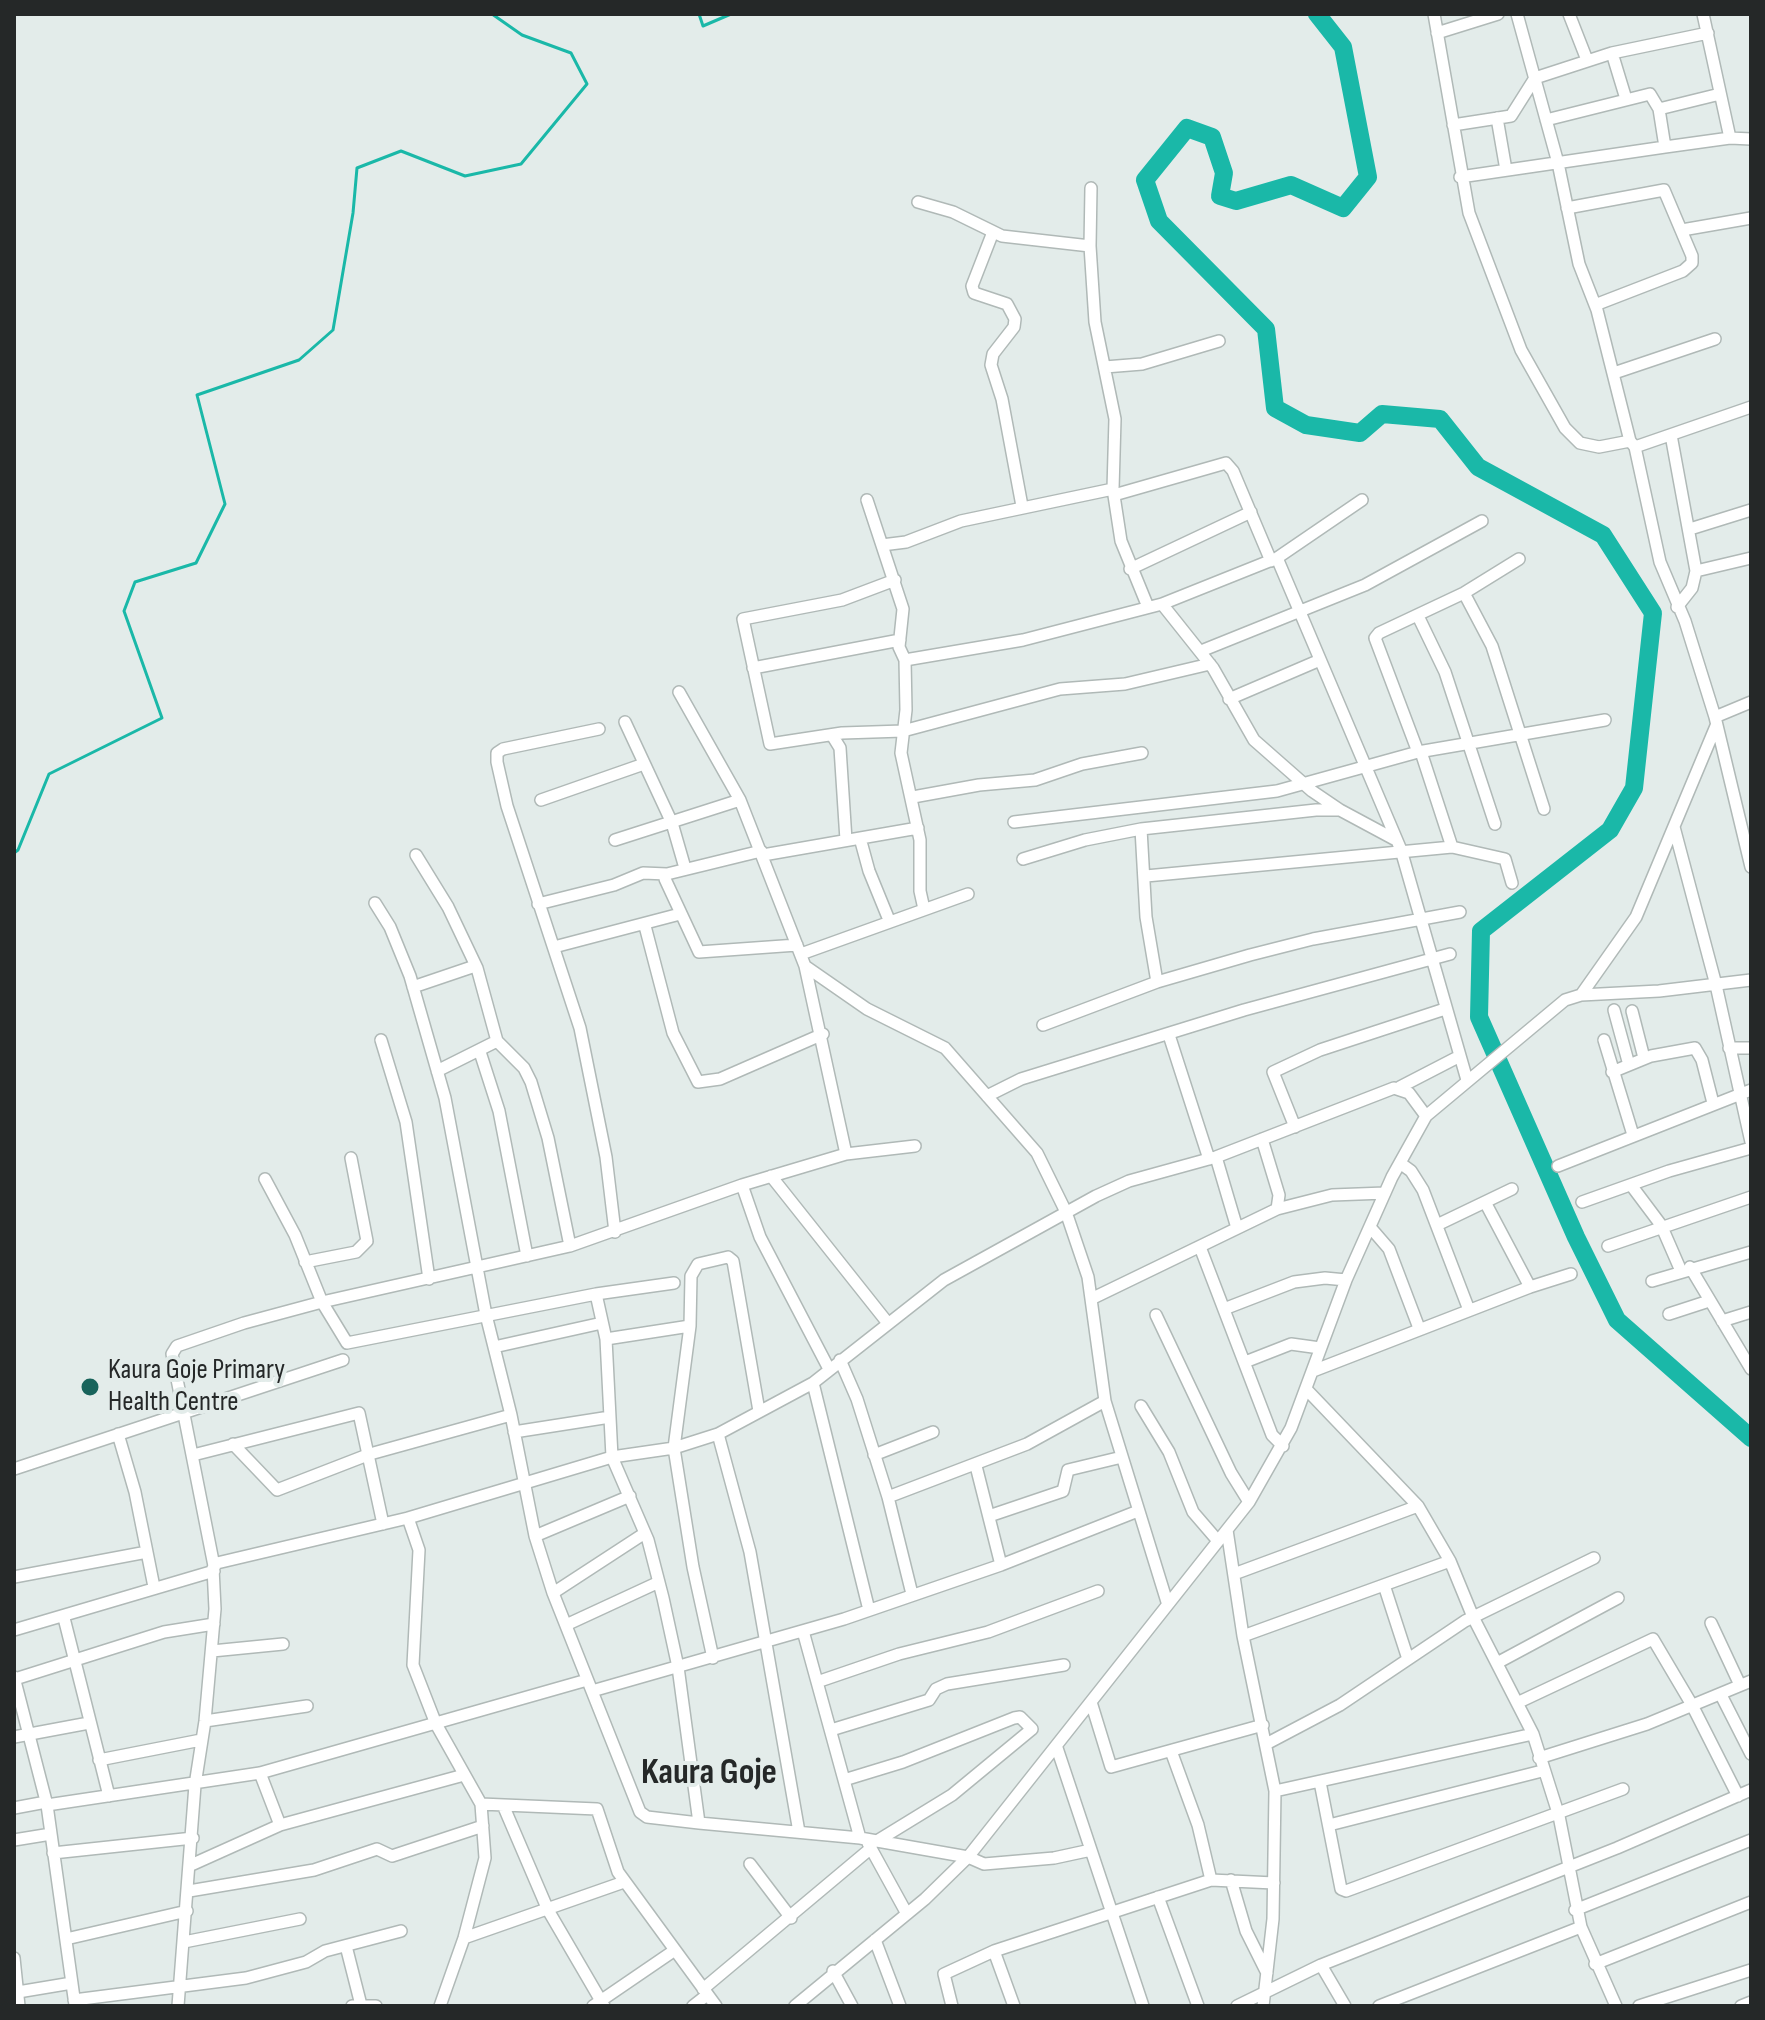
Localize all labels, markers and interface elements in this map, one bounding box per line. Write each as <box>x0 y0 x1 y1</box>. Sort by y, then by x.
place label: Kaura Goje Primary Health Centre <box>108 1354 285 1420</box>
marker: Kaura Goje Primary Health Centre <box>79 1376 101 1398</box>
district label: Kaura Goje <box>641 1752 777 1796</box>

